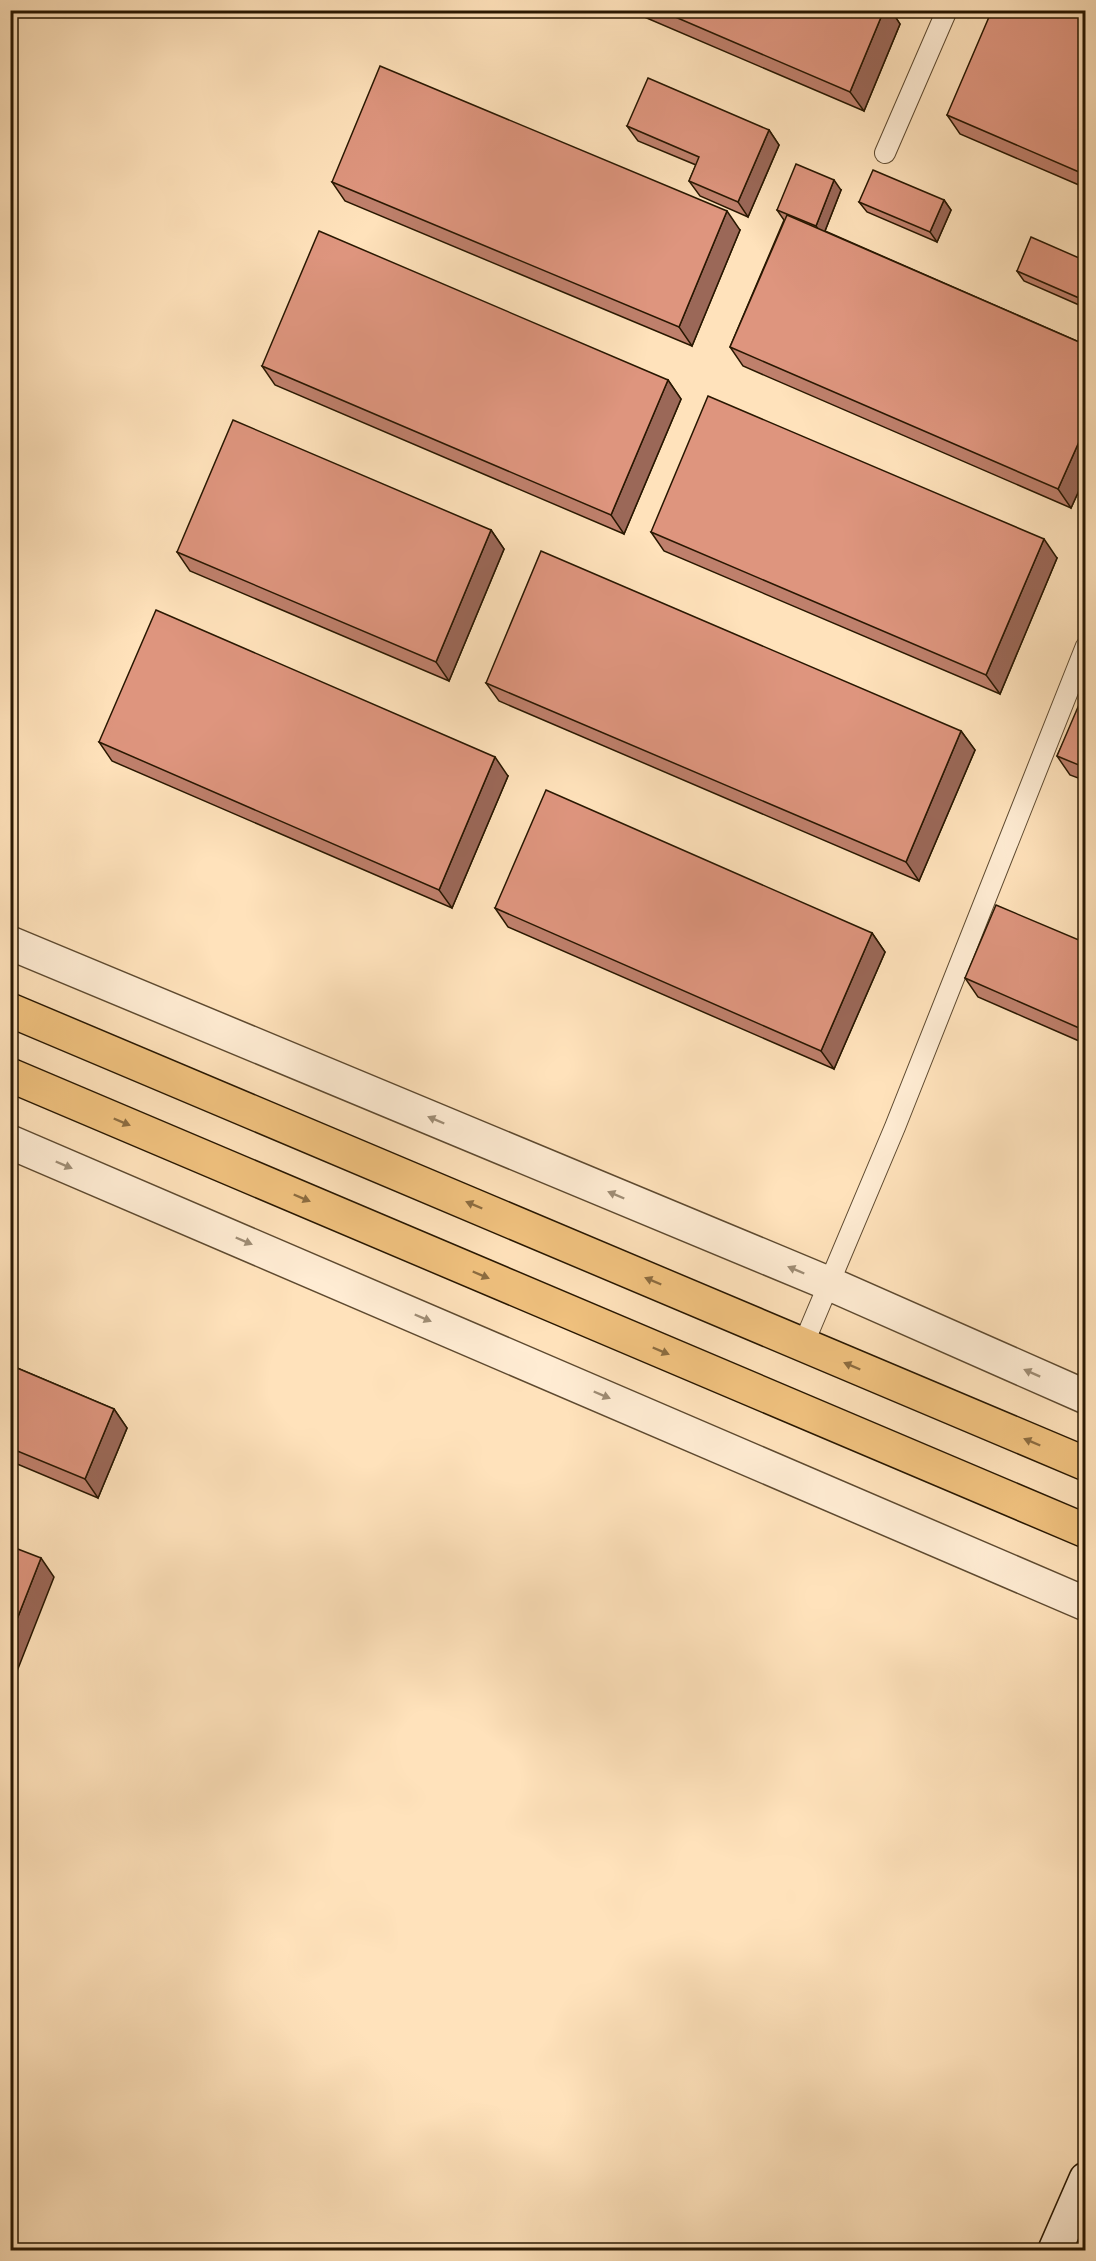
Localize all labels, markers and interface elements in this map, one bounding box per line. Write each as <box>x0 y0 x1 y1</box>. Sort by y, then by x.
one-way arrow <box>426 1115 444 1125</box>
one-way arrow <box>114 1117 132 1127</box>
one-way arrow <box>56 1160 73 1169</box>
one-way arrow <box>606 1190 624 1200</box>
one-way arrow <box>293 1194 311 1204</box>
one-way arrow <box>465 1201 482 1210</box>
one-way arrow <box>235 1236 253 1246</box>
one-way arrow <box>786 1265 804 1275</box>
one-way arrow <box>473 1270 490 1279</box>
one-way arrow <box>644 1276 662 1285</box>
one-way arrow <box>414 1313 432 1323</box>
one-way arrow <box>652 1347 670 1356</box>
one-way arrow <box>843 1360 861 1370</box>
one-way arrow <box>1023 1368 1041 1378</box>
one-way arrow <box>594 1390 611 1399</box>
one-way arrow <box>1022 1437 1040 1447</box>

